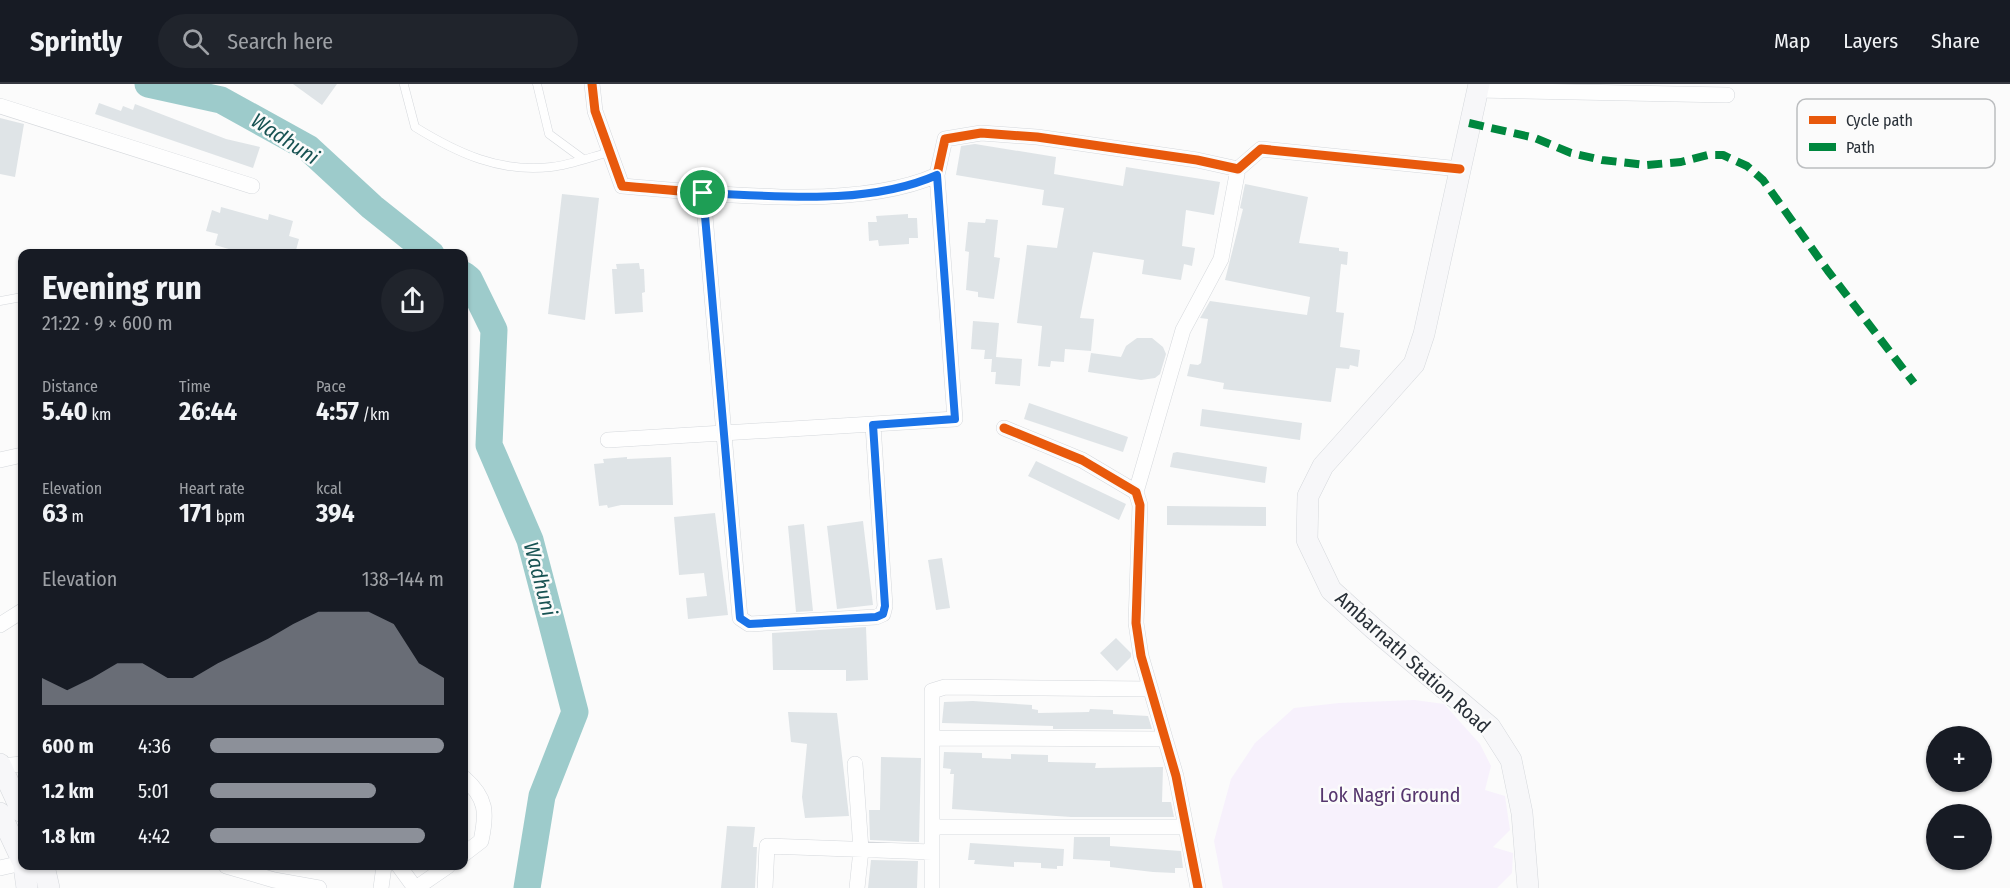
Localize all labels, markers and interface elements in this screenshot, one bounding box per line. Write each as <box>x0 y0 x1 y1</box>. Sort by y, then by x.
search box <box>158 14 578 68</box>
text: Sprintly <box>30 25 122 58</box>
icon: search <box>179 25 212 58</box>
text: Search here <box>227 28 333 55</box>
text: Map <box>1774 28 1810 54</box>
text: Layers <box>1843 28 1898 54</box>
text: Share <box>1931 28 1980 54</box>
legend <box>1797 99 1995 168</box>
water label: Wadhuni <box>246 108 324 171</box>
text: Cycle path <box>1846 111 1913 130</box>
text: Path <box>1846 138 1875 157</box>
pin <box>677 167 728 218</box>
icon: arrive <box>686 176 719 209</box>
text: Evening run <box>42 268 202 308</box>
button: share <box>381 269 444 332</box>
text: 21:22 · 9 × 600 m <box>42 311 173 335</box>
text: Distance <box>42 377 98 396</box>
text: Time <box>179 377 211 396</box>
text: Pace <box>316 377 346 396</box>
text: 5.40 <box>42 396 88 427</box>
text: 26:44 <box>179 396 237 427</box>
text: 4:57 <box>316 396 359 427</box>
text: km <box>88 405 111 424</box>
text: /km <box>359 405 390 424</box>
text: Elevation <box>42 479 102 498</box>
text: Heart rate <box>179 479 245 498</box>
text: kcal <box>316 479 342 498</box>
text: 63 <box>42 498 68 529</box>
text: 171 <box>179 498 212 529</box>
text: 394 <box>316 498 355 529</box>
text: m <box>68 507 84 526</box>
text: bpm <box>212 507 245 526</box>
water label: Wadhuni <box>518 539 563 620</box>
text: Elevation <box>42 567 117 591</box>
text: 138–144 m <box>362 567 444 591</box>
street label: Ambarnath Station Road <box>1331 586 1495 738</box>
map controls <box>1926 726 1992 870</box>
button: + <box>1926 726 1992 792</box>
text: 600 m <box>42 734 94 758</box>
text: 4:36 <box>138 734 171 758</box>
text: 1.2 km <box>42 779 94 803</box>
text: 5:01 <box>138 779 169 803</box>
park label: Lok Nagri Ground <box>1320 783 1460 807</box>
button: − <box>1926 804 1992 870</box>
text: 1.8 km <box>42 824 95 848</box>
text: 4:42 <box>138 824 170 848</box>

